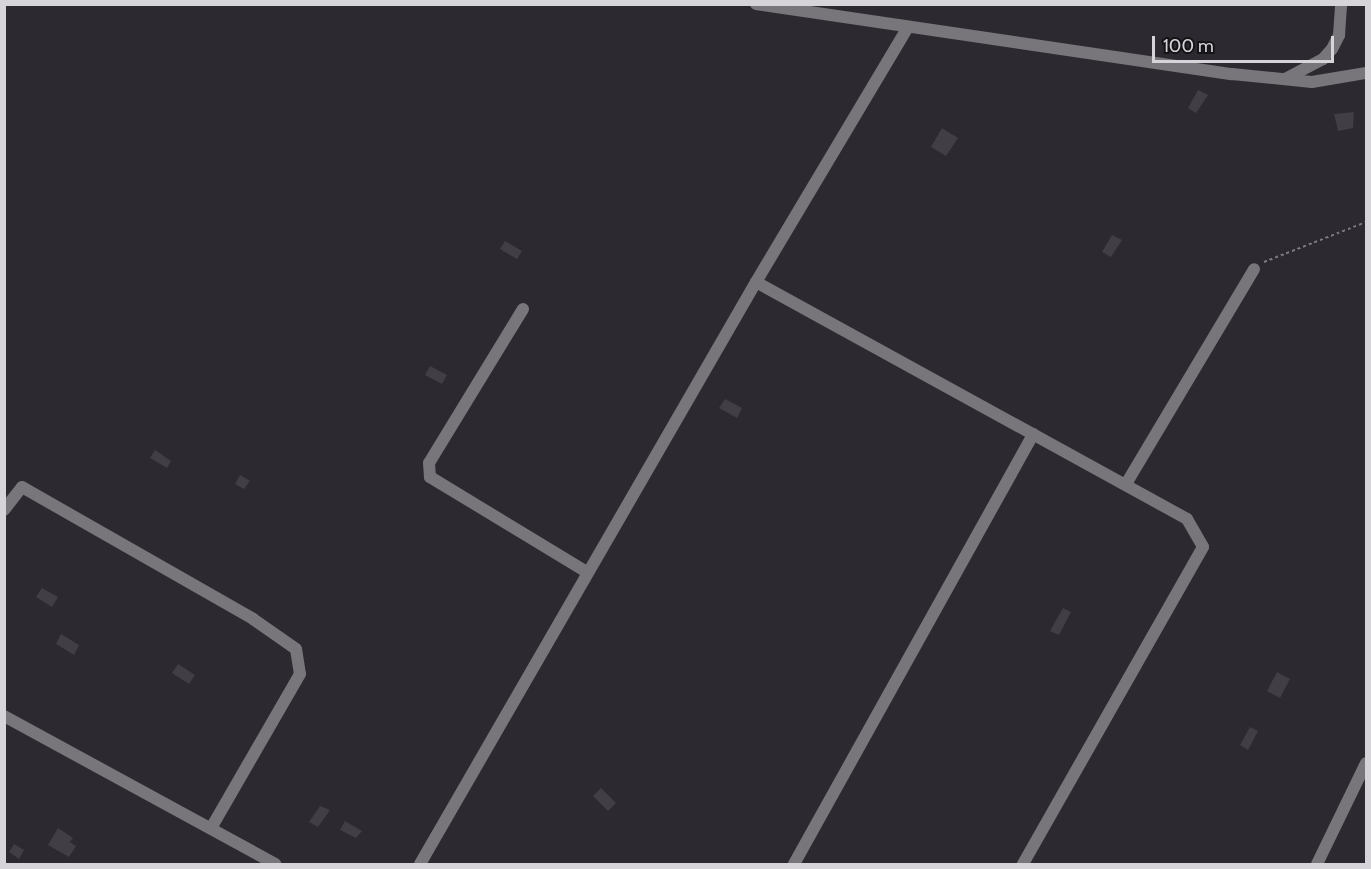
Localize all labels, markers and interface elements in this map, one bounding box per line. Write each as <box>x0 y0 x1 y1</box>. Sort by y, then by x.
scale bar <box>1155 24 1336 62</box>
text: 100 m <box>1163 35 1214 57</box>

